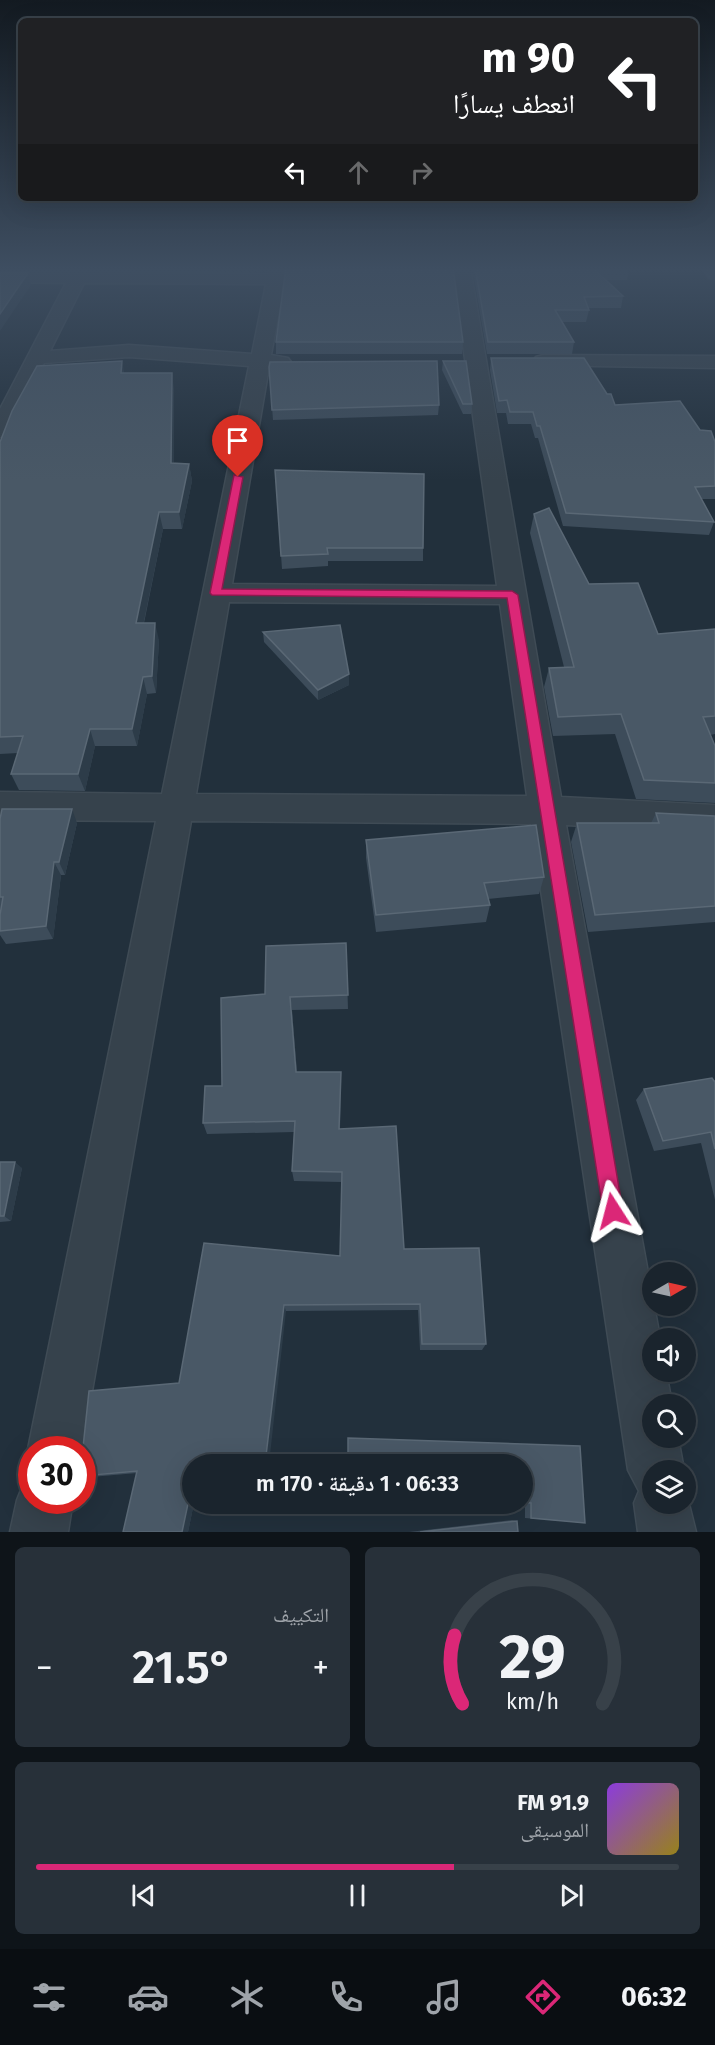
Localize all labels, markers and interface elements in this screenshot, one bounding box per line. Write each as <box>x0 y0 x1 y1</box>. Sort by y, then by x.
text: 90 m <box>481 33 575 83</box>
icon: left <box>596 42 674 120</box>
text: انعطف يسارًا <box>453 88 575 120</box>
icon: left <box>279 156 312 189</box>
icon: ahead <box>342 156 375 189</box>
icon: right <box>405 156 438 189</box>
pin <box>212 415 263 477</box>
icon: arrive <box>221 424 254 457</box>
position arrow <box>581 1179 645 1243</box>
north arrow <box>642 1262 696 1316</box>
map controls <box>642 1262 696 1514</box>
button: sound <box>642 1328 696 1382</box>
button: search <box>642 1394 696 1448</box>
speed limit sign: 30 <box>18 1436 96 1514</box>
button: layers <box>642 1460 696 1514</box>
text: 06:33 · 1 دقيقة · 170 m <box>256 1470 459 1497</box>
text: التكييف <box>273 1603 329 1627</box>
text: 29 <box>499 1620 566 1695</box>
text: 21.5° <box>132 1641 233 1695</box>
text: − <box>36 1648 53 1688</box>
text: + <box>313 1648 329 1688</box>
text: km/h <box>506 1689 559 1715</box>
text: 91.9 FM <box>517 1789 589 1816</box>
text: الموسيقى <box>521 1818 589 1842</box>
icon: previous <box>127 1879 160 1912</box>
icon: pause <box>341 1879 374 1912</box>
icon: next <box>555 1879 588 1912</box>
icon: filters <box>28 1976 70 2018</box>
icon: car <box>127 1976 169 2018</box>
icon: climate <box>226 1976 268 2018</box>
icon: phone <box>325 1976 367 2018</box>
icon: music <box>423 1976 465 2018</box>
icon: directions <box>522 1976 564 2018</box>
text: 06:32 <box>621 1981 687 2013</box>

